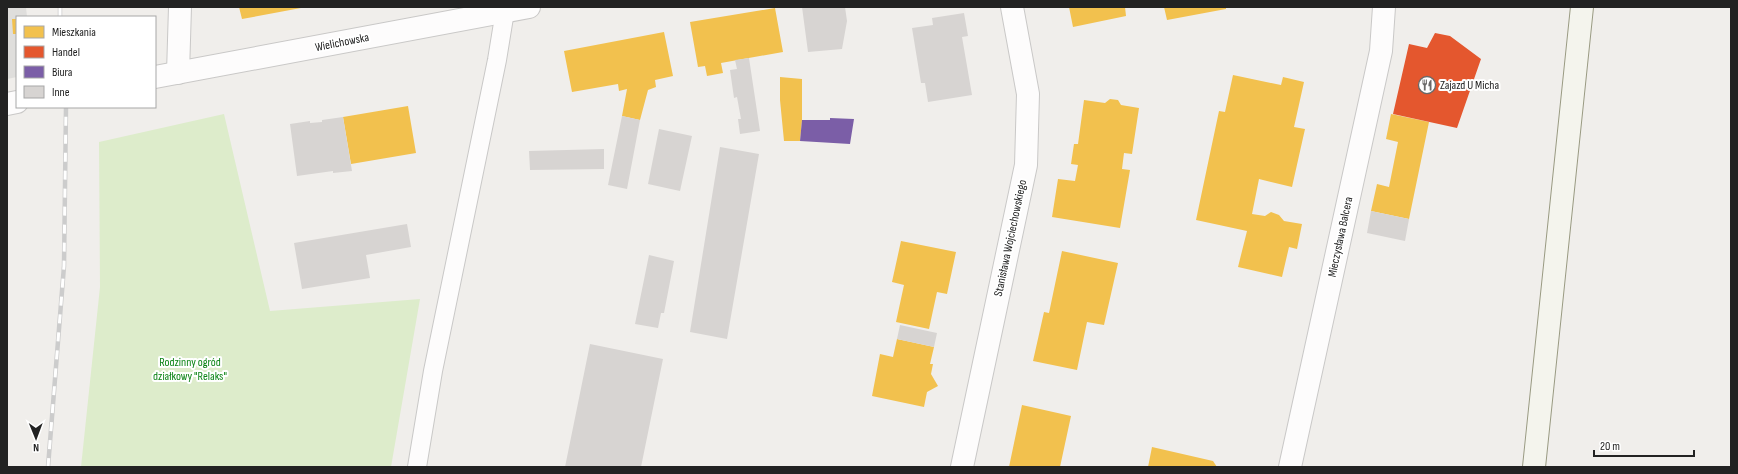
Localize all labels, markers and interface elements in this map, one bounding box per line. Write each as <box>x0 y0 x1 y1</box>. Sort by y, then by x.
legend <box>16 16 156 108</box>
text: Mieszkania <box>52 25 96 40</box>
street label: Wielichowska <box>314 30 371 55</box>
text: Handel <box>52 45 80 60</box>
text: Biura <box>52 65 73 80</box>
restaurant icon: Zajazd U Micha <box>1417 75 1437 95</box>
place label: Zajazd U Micha <box>1440 78 1499 93</box>
text: Inne <box>52 85 70 100</box>
street label: Stanisława Wojciechowskiego <box>991 178 1030 298</box>
street label: Mieczysława Balcera <box>1325 195 1356 279</box>
park label: Rodzinny ogród działkowy "Relaks" <box>153 355 227 384</box>
north arrow <box>16 418 56 458</box>
scale bar <box>1594 432 1694 458</box>
text: 20 m <box>1600 439 1620 454</box>
text: N <box>33 441 39 454</box>

